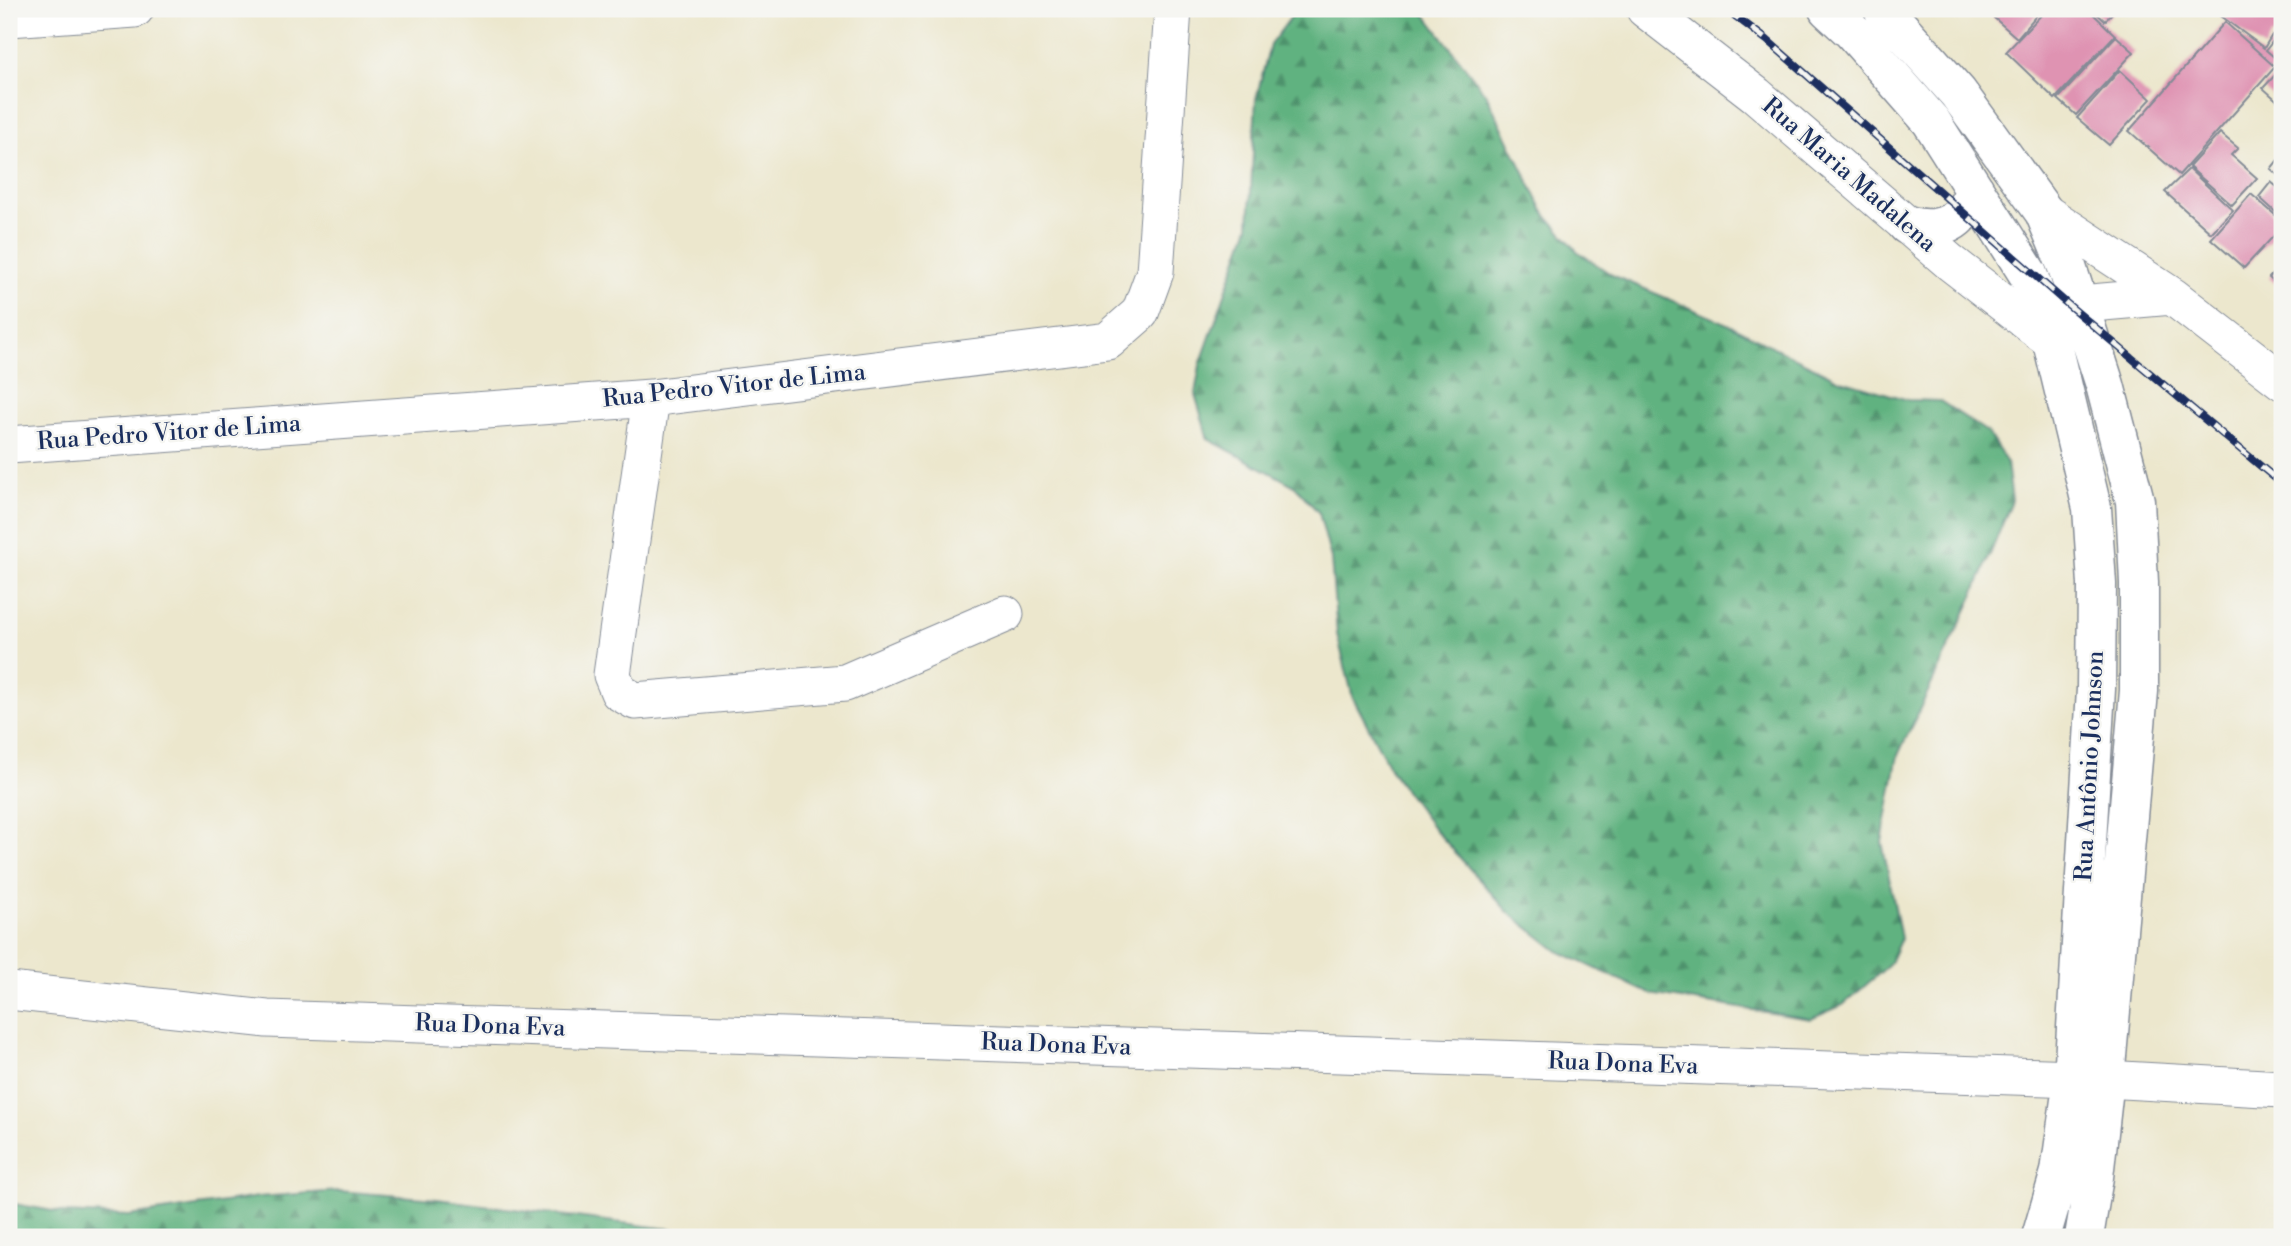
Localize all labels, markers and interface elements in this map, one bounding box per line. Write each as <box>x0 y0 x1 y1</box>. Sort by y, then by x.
street label: Rua Maria Madalena <box>1756 91 1943 259</box>
street label: Rua Pedro Vitor de Lima <box>601 357 868 415</box>
street label: Rua Pedro Vitor de Lima <box>36 409 303 457</box>
street label: Rua Antônio Johnson <box>2069 650 2111 882</box>
street label: Rua Dona Eva <box>414 1008 567 1044</box>
street label: Rua Dona Eva <box>980 1027 1133 1063</box>
street label: Rua Dona Eva <box>1547 1046 1700 1082</box>

